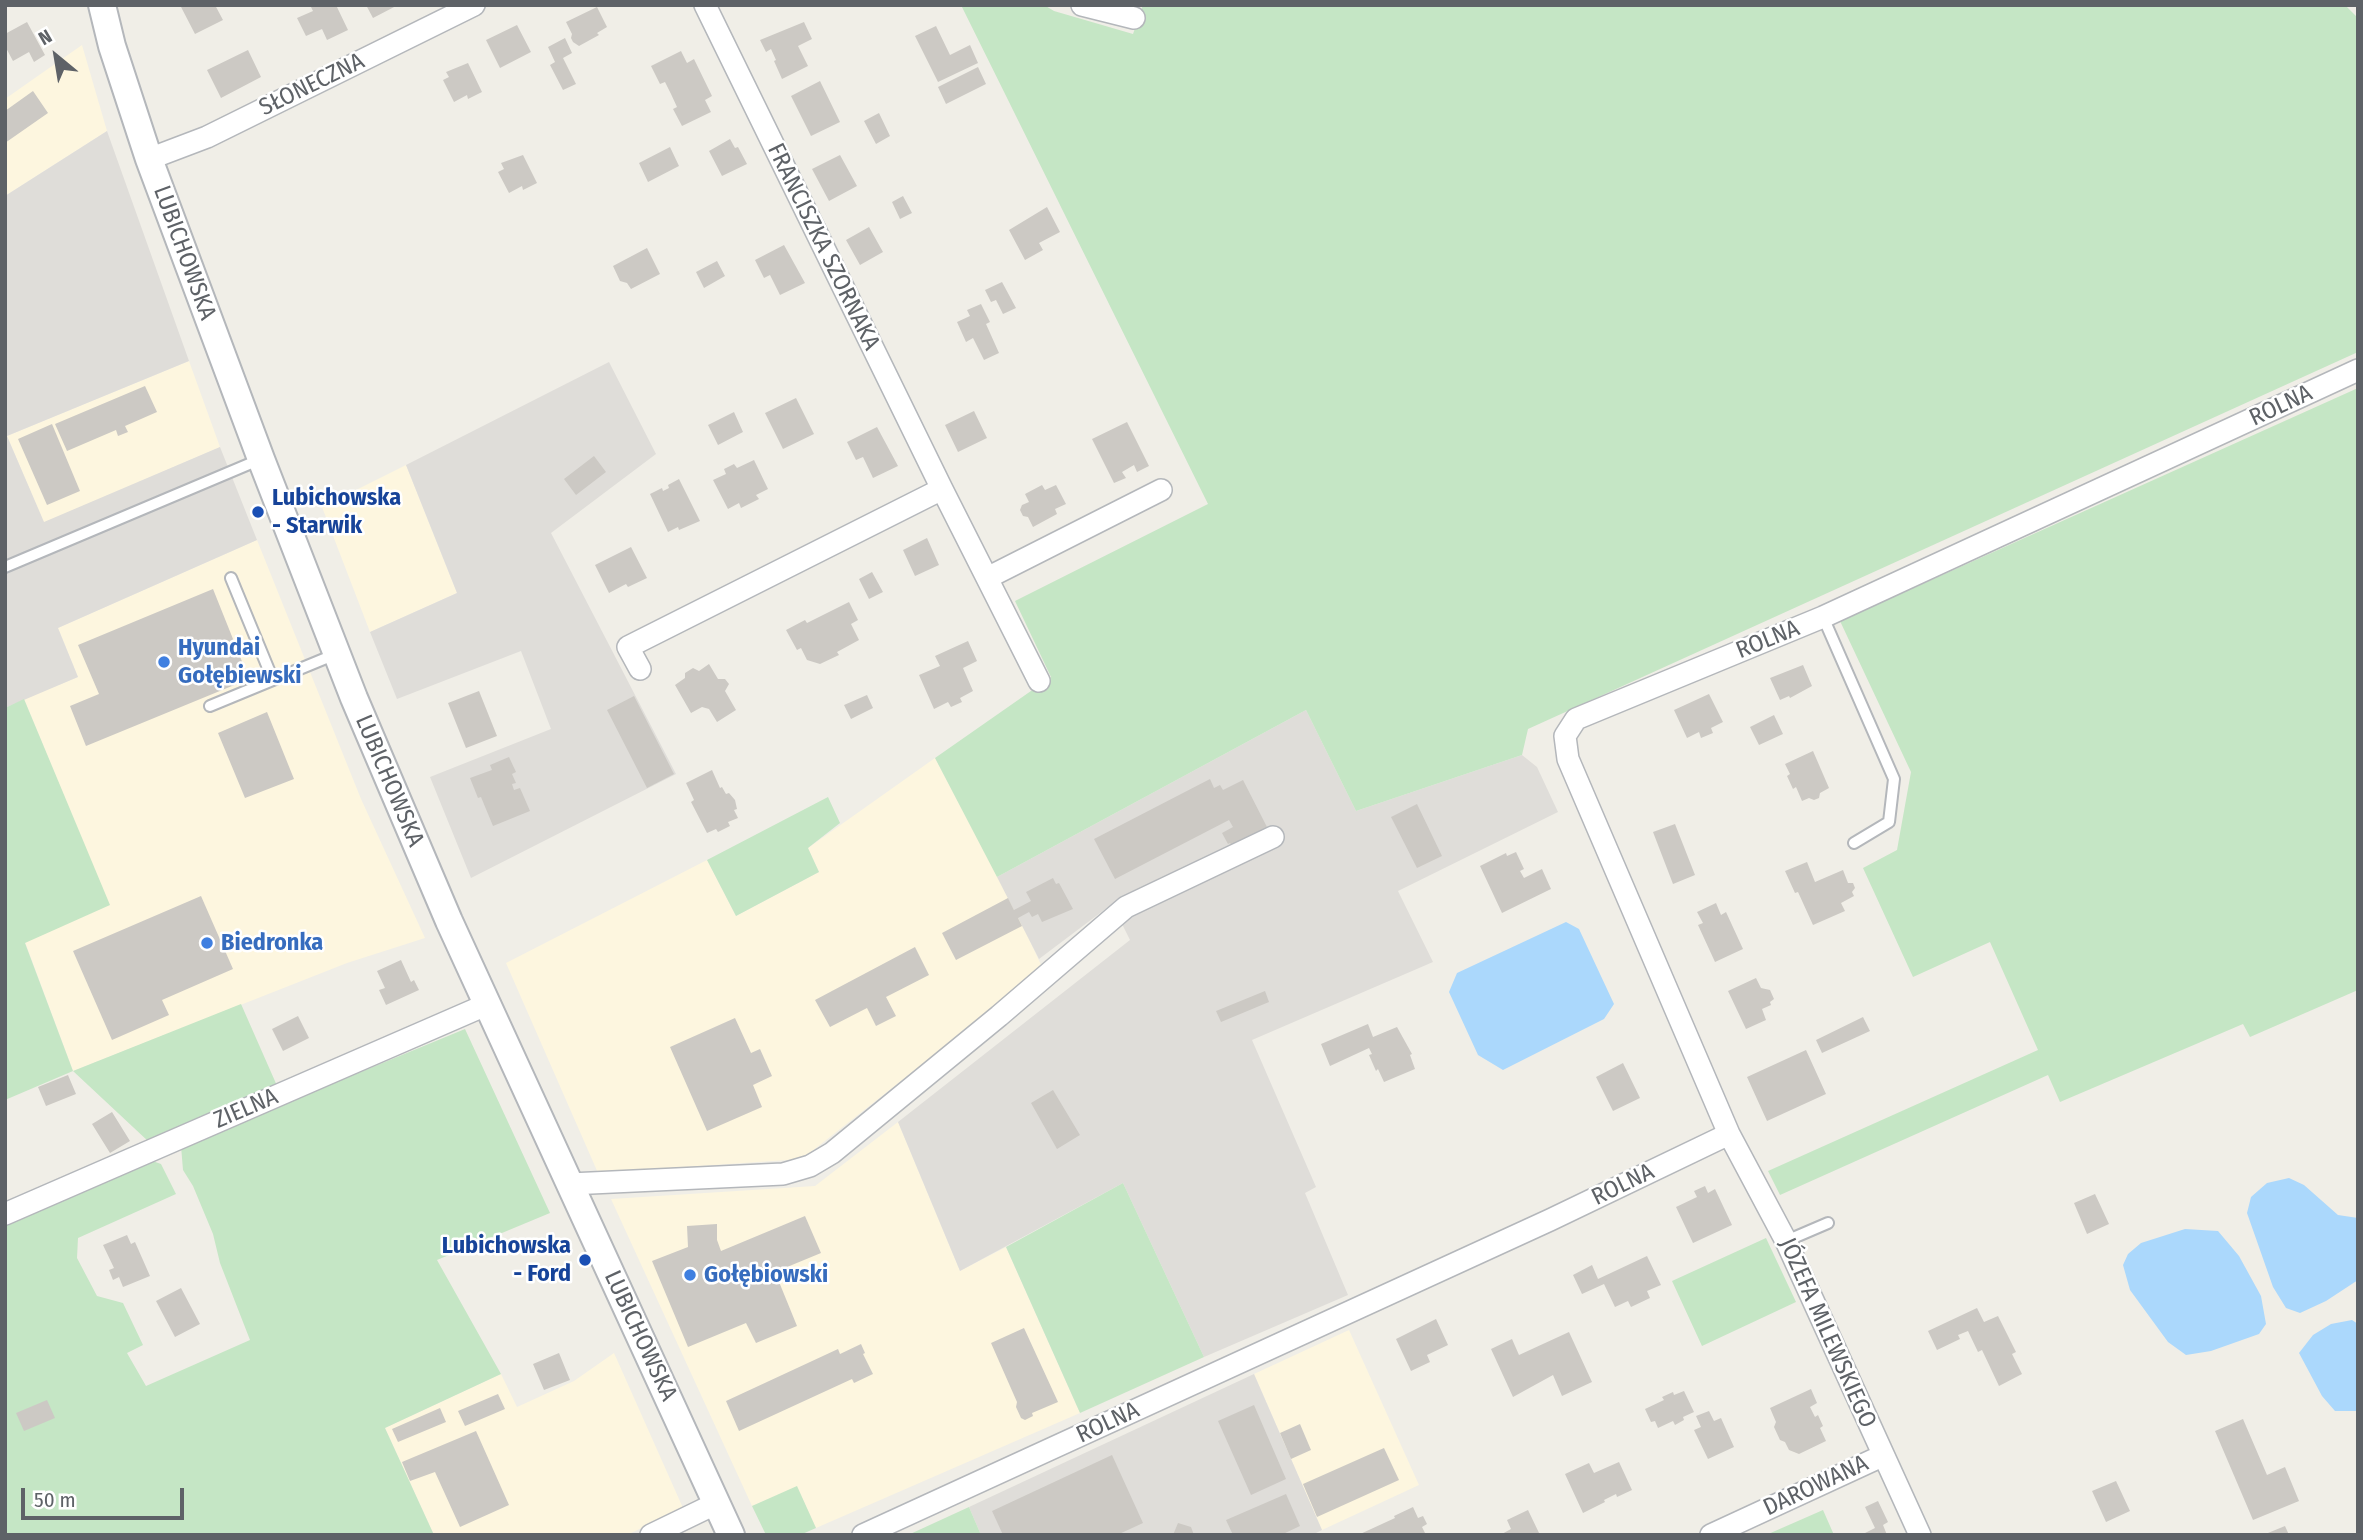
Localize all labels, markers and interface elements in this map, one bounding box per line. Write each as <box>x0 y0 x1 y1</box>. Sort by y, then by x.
north arrow <box>21 21 91 91</box>
text: N <box>35 25 56 50</box>
street label: SŁONECZNA <box>255 47 369 123</box>
street label: FRANCISZKA SZORNAKA <box>761 139 885 355</box>
street label: LUBICHOWSKA <box>146 182 222 324</box>
street label: ROLNA <box>2245 379 2317 433</box>
place label: Lubichowska - Starwik <box>272 484 401 540</box>
marker: Lubichowska - Starwik <box>250 504 266 520</box>
street label: ROLNA <box>1732 614 1804 666</box>
place label: Hyundai Gołębiewski <box>178 634 302 690</box>
marker: Hyundai Gołębiewski <box>156 654 172 670</box>
street label: LUBICHOWSKA <box>348 711 430 851</box>
place label: Biedronka <box>221 929 323 957</box>
marker: Biedronka <box>199 935 215 951</box>
street label: ZIELNA <box>210 1083 282 1135</box>
street label: ROLNA <box>1587 1158 1659 1212</box>
place label: Lubichowska - Ford <box>442 1232 571 1288</box>
street label: JÓZEFA MILEWSKIEGO <box>1772 1234 1882 1432</box>
marker: Lubichowska - Ford <box>577 1252 593 1268</box>
place label: Gołębiowski <box>704 1261 828 1289</box>
street label: LUBICHOWSKA <box>597 1266 683 1406</box>
marker: Gołębiowski <box>682 1267 698 1283</box>
street label: ROLNA <box>1072 1396 1144 1450</box>
street label: DAROWANA <box>1759 1449 1873 1523</box>
scale bar <box>24 1474 187 1518</box>
text: 50 m <box>34 1487 76 1513</box>

